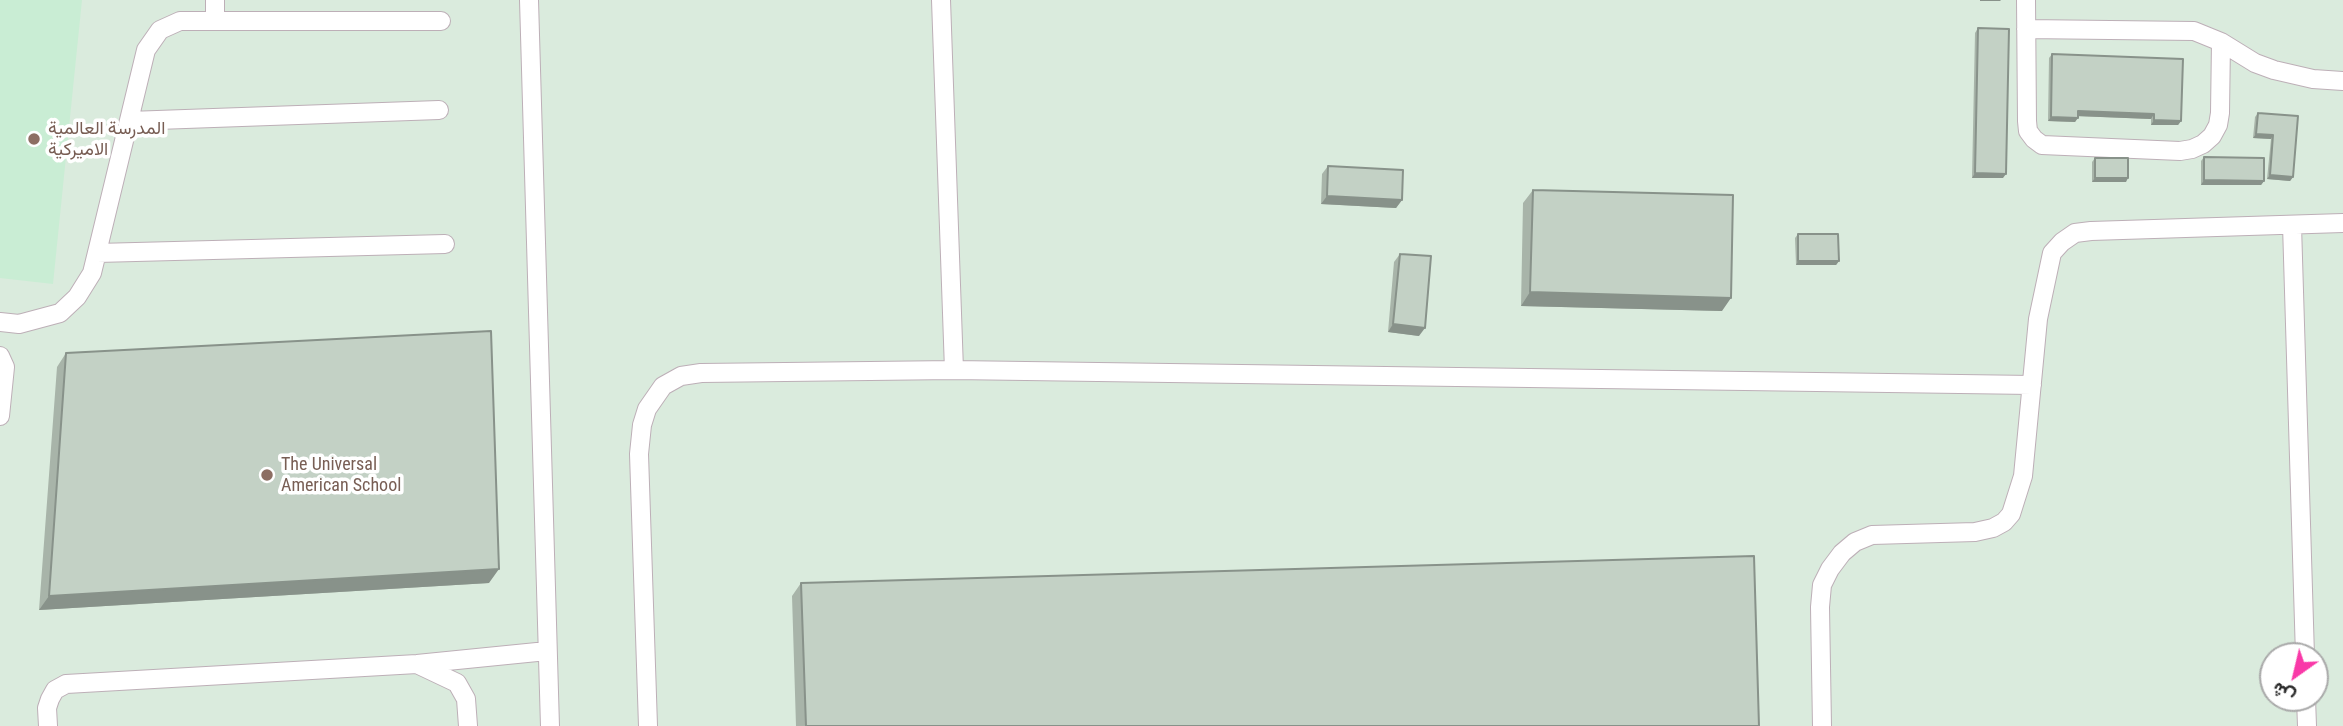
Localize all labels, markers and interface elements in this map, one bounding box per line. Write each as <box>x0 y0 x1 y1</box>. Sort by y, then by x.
place label: المدرسة العالمية الاميركية <box>48 118 165 160</box>
marker: المدرسة العالمية الاميركية <box>26 131 42 147</box>
place label: The Universal American School <box>281 454 401 496</box>
marker: The Universal American School <box>259 467 275 483</box>
north arrow <box>2259 642 2329 712</box>
text: ش <box>2267 677 2299 709</box>

